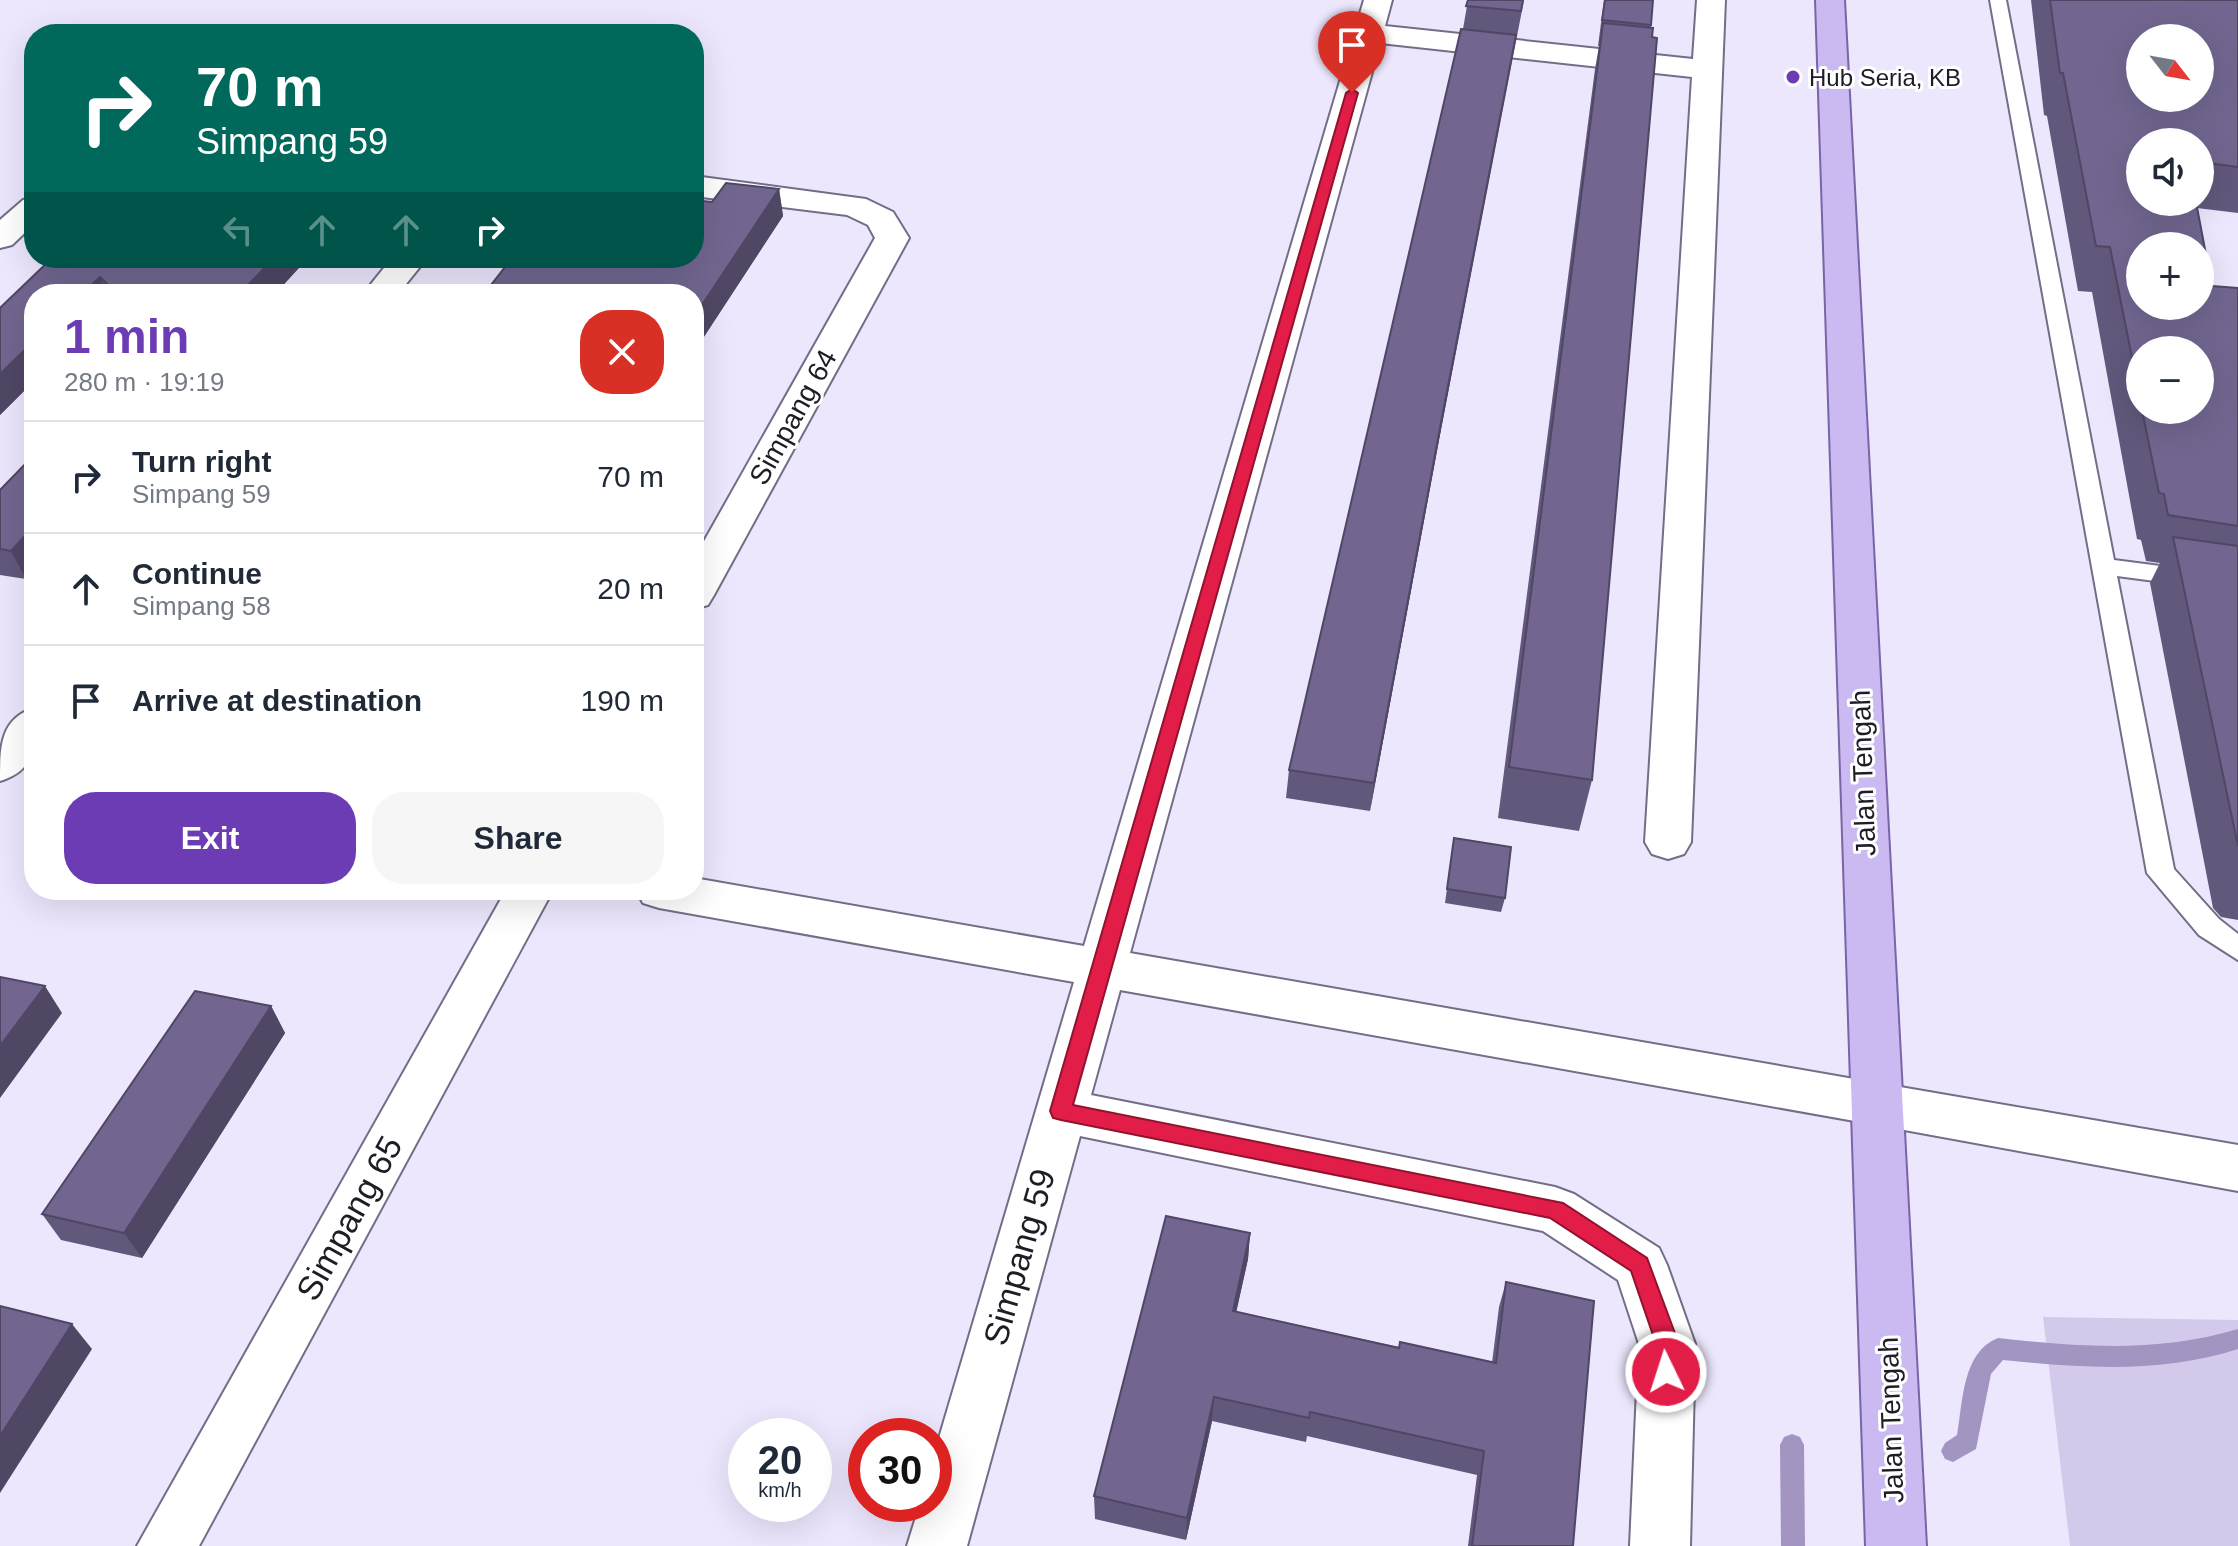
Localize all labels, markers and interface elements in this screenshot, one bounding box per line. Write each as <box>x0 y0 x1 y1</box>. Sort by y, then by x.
pin <box>1318 11 1386 93</box>
icon: arrive <box>1330 23 1374 67</box>
north arrow <box>2126 24 2214 112</box>
map controls <box>2126 24 2214 424</box>
text: 70 m <box>196 55 324 118</box>
icon: right <box>64 56 168 160</box>
place label: Hub Seria, KB <box>1809 64 1961 91</box>
marker: Hub Seria, KB <box>1784 68 1802 86</box>
text: Simpang 59 <box>196 121 388 162</box>
button: sound <box>2126 128 2214 216</box>
icon: left <box>216 208 260 252</box>
icon: ahead <box>300 208 344 252</box>
icon: ahead <box>384 208 428 252</box>
icon: right <box>468 208 512 252</box>
button: + <box>2126 232 2214 320</box>
text: 1 min <box>64 310 189 363</box>
button: close <box>580 310 664 394</box>
button: − <box>2126 336 2214 424</box>
street label: Simpang 64 <box>743 344 843 490</box>
text: 280 m · 19:19 <box>64 367 224 397</box>
text: Turn right <box>132 445 271 478</box>
icon: right <box>64 455 108 499</box>
text: 70 m <box>597 460 664 493</box>
text: Simpang 59 <box>132 479 271 509</box>
text: Continue <box>132 557 262 590</box>
icon: ahead <box>64 567 108 611</box>
text: 20 m <box>597 572 664 605</box>
text: Simpang 58 <box>132 591 271 621</box>
icon: arrive <box>64 679 108 723</box>
text: Arrive at destination <box>132 684 422 717</box>
text: 190 m <box>581 684 664 717</box>
street label: Jalan Tengah <box>1845 689 1881 857</box>
button: Exit <box>64 792 356 884</box>
button: Share <box>372 792 664 884</box>
street label: Simpang 65 <box>288 1129 410 1307</box>
street label: Simpang 59 <box>976 1165 1062 1349</box>
position arrow <box>1624 1330 1708 1414</box>
street label: Jalan Tengah <box>1873 1336 1909 1504</box>
speed limit sign: 30 <box>848 1418 952 1522</box>
text: 20 <box>758 1438 802 1482</box>
text: km/h <box>758 1479 802 1501</box>

